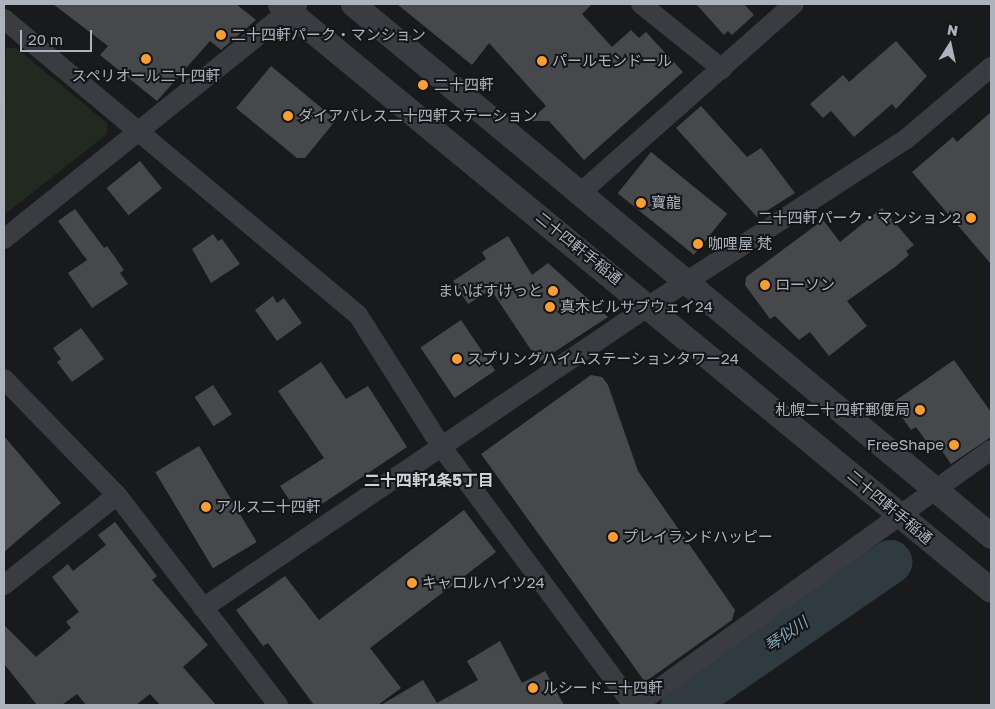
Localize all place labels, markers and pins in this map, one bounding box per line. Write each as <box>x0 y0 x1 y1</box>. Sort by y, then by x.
place label: 二十四軒パーク・マンション <box>231 26 426 44</box>
marker: 二十四軒パーク・マンション <box>215 29 227 41</box>
place label: パールモンドール <box>552 52 672 70</box>
marker: スペリオール二十四軒 <box>140 53 152 65</box>
marker: パールモンドール <box>536 55 548 67</box>
place label: スペリオール二十四軒 <box>71 67 221 85</box>
place label: 二十四軒 <box>434 76 494 94</box>
marker: 二十四軒 <box>416 78 430 92</box>
place label: ダイアパレス二十四軒ステーション <box>298 107 538 125</box>
marker: ダイアパレス二十四軒ステーション <box>282 110 294 122</box>
place label: 寶龍 <box>651 194 681 212</box>
marker: 寶龍 <box>635 197 647 209</box>
place label: 二十四軒パーク・マンション2 <box>758 209 961 227</box>
marker: 二十四軒パーク・マンション2 <box>965 212 977 224</box>
place label: 咖哩屋 梵 <box>708 235 772 253</box>
marker: 咖哩屋 梵 <box>692 238 704 250</box>
place label: ローソン <box>775 276 835 294</box>
marker: ローソン <box>759 279 771 291</box>
place label: まいばすけっと <box>438 282 543 300</box>
marker: まいばすけっと <box>547 285 559 297</box>
place label: 真木ビルサブウェイ24 <box>560 298 713 316</box>
marker: 真木ビルサブウェイ24 <box>544 301 556 313</box>
place label: スプリングハイムステーションタワー24 <box>467 350 740 368</box>
marker: スプリングハイムステーションタワー24 <box>451 353 463 365</box>
place label: 札幌二十四軒郵便局 <box>775 401 910 419</box>
marker: 札幌二十四軒郵便局 <box>914 404 926 416</box>
place label: FreeShape <box>867 436 944 454</box>
marker: FreeShape <box>948 439 960 451</box>
place label: アルス二十四軒 <box>216 498 321 516</box>
marker: アルス二十四軒 <box>200 501 212 513</box>
place label: プレイランドハッピー <box>623 528 773 546</box>
marker: プレイランドハッピー <box>607 531 619 543</box>
place label: キャロルハイツ24 <box>422 574 545 592</box>
marker: キャロルハイツ24 <box>406 577 418 589</box>
place label: ルシード二十四軒 <box>543 679 663 697</box>
marker: ルシード二十四軒 <box>527 682 539 694</box>

